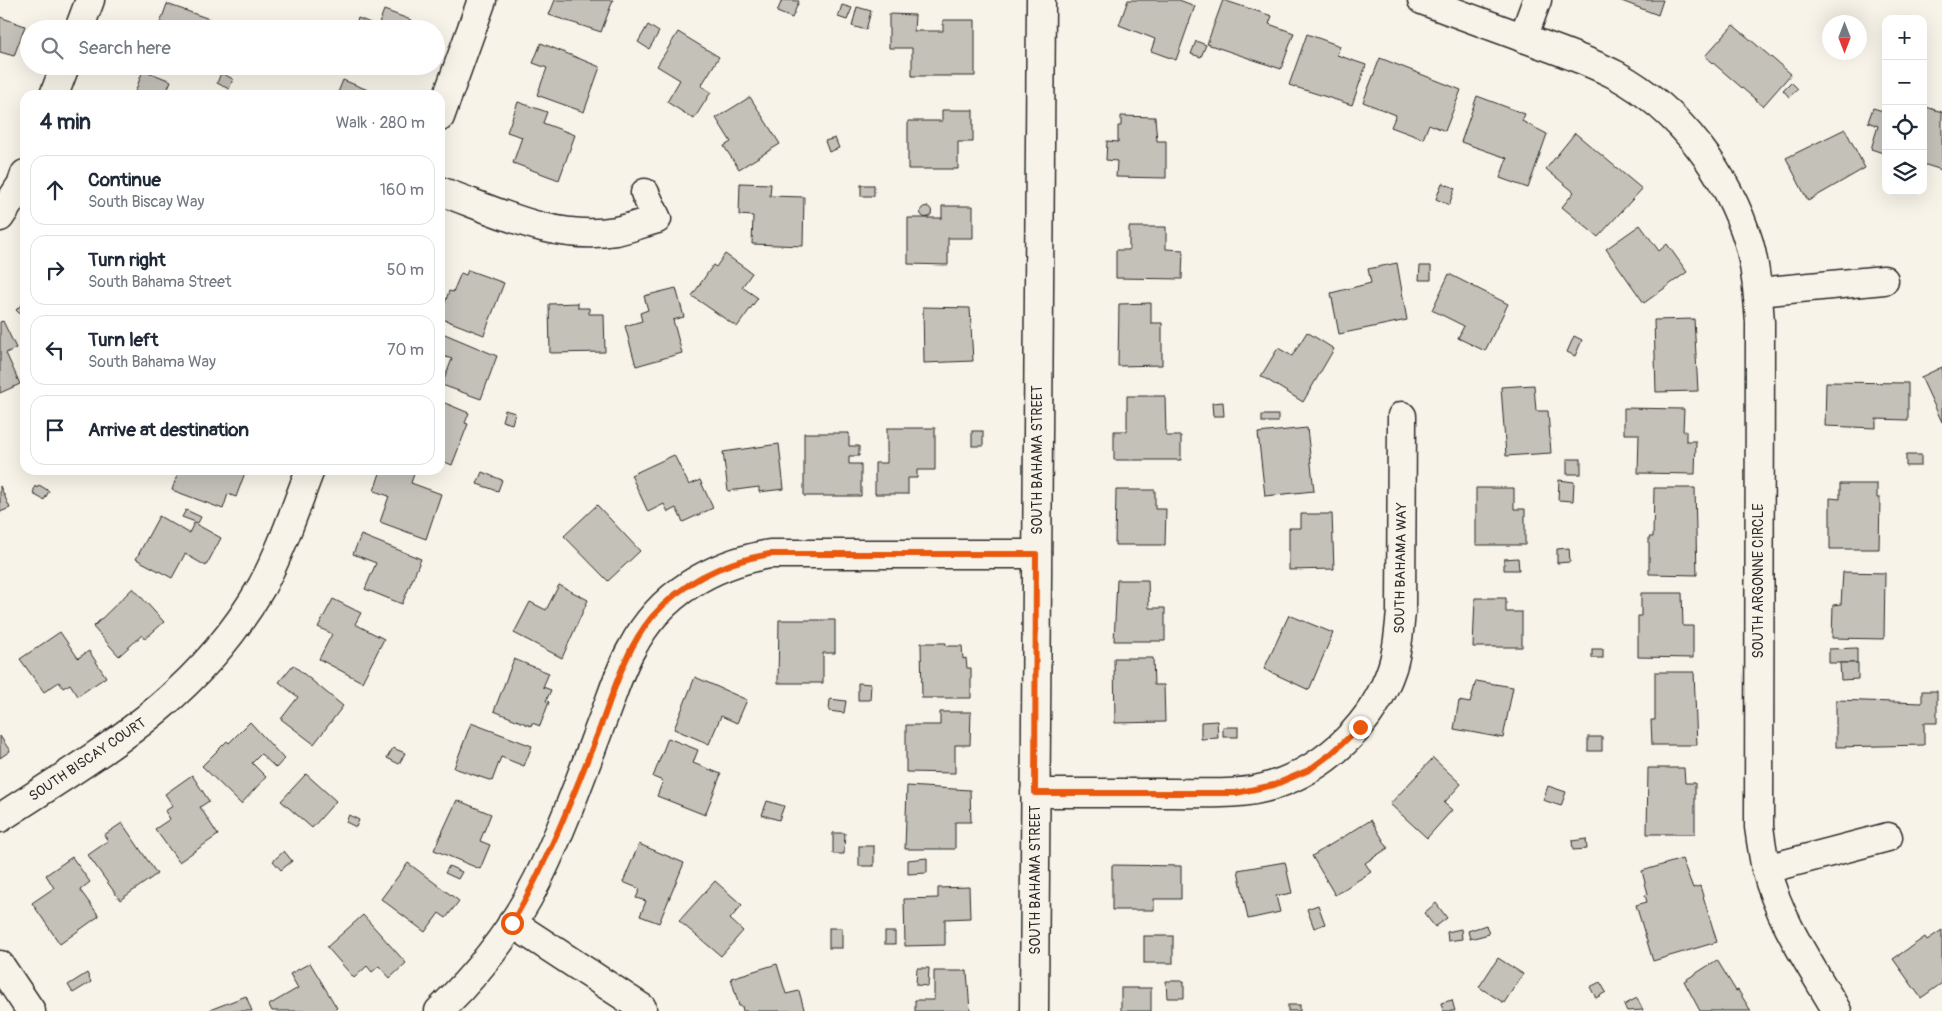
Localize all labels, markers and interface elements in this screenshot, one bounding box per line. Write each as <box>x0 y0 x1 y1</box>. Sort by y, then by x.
north arrow <box>1822 15 1867 60</box>
map controls <box>1882 15 1927 195</box>
button: + <box>1882 15 1927 60</box>
search box <box>20 20 445 75</box>
icon: search <box>38 34 66 62</box>
text: Search here <box>78 36 171 60</box>
button: − <box>1882 60 1927 105</box>
button: locate <box>1882 105 1927 150</box>
text: 4 min <box>40 109 91 136</box>
text: Walk · 280 m <box>336 113 425 133</box>
button: layers <box>1882 150 1927 195</box>
text: Continue <box>88 168 161 192</box>
icon: ahead <box>41 176 69 204</box>
text: 160 m <box>380 180 424 200</box>
text: South Biscay Way <box>88 192 204 212</box>
text: Turn right <box>88 248 166 272</box>
icon: right <box>41 256 69 284</box>
text: 50 m <box>387 260 424 280</box>
text: South Bahama Street <box>88 272 231 292</box>
text: Turn left <box>88 328 158 352</box>
icon: left <box>41 336 69 364</box>
text: 70 m <box>387 340 424 360</box>
text: South Bahama Way <box>88 352 216 372</box>
street label: SOUTH BAHAMA STREET <box>1029 385 1046 535</box>
icon: arrive <box>41 416 69 444</box>
text: Arrive at destination <box>88 418 249 442</box>
street label: SOUTH BAHAMA WAY <box>1391 502 1410 634</box>
street label: SOUTH ARGONNE CIRCLE <box>1750 503 1767 659</box>
street label: SOUTH BISCAY COURT <box>26 714 149 805</box>
route end <box>1349 716 1372 739</box>
street label: SOUTH BAHAMA STREET <box>1027 805 1044 955</box>
route start <box>501 912 524 935</box>

